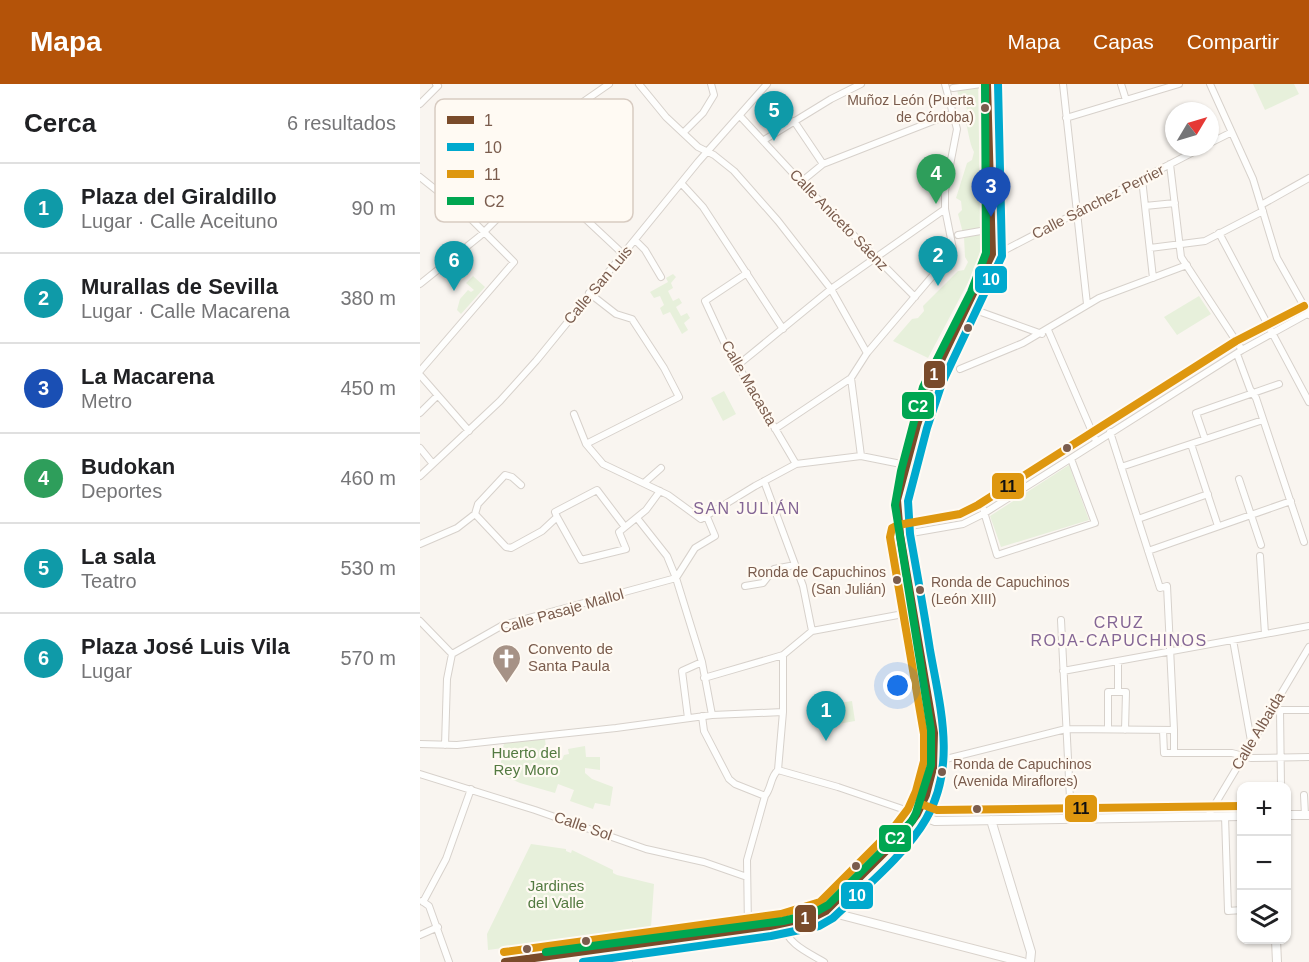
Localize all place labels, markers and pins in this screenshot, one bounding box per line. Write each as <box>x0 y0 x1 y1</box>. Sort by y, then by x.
pin: 5 <box>754 92 794 141</box>
place label: Muñoz León (Puerta de Córdoba) <box>847 92 974 125</box>
marker: Muñoz León (Puerta de Córdoba) <box>979 102 991 114</box>
pin: 4 <box>916 154 956 204</box>
pin: 3 <box>972 168 1010 217</box>
pin: 2 <box>918 236 958 286</box>
pin: 6 <box>435 242 474 291</box>
unlabelled marker <box>962 322 974 334</box>
unlabelled marker <box>1061 442 1073 454</box>
place label: Ronda de Capuchinos (San Julián) <box>747 564 886 597</box>
marker: Ronda de Capuchinos (San Julián) <box>891 574 903 586</box>
place label: Ronda de Capuchinos (León XIII) <box>931 574 1070 607</box>
marker: Ronda de Capuchinos (León XIII) <box>914 584 926 596</box>
place label: Convento de Santa Paula <box>528 640 613 674</box>
church icon: Convento de Santa Paula <box>491 642 523 684</box>
pin: 1 <box>806 692 846 741</box>
place label: Ronda de Capuchinos (Avenida Miraflores) <box>953 756 1092 789</box>
marker: Ronda de Capuchinos (Avenida Miraflores) <box>936 766 948 778</box>
unlabelled marker <box>971 803 983 815</box>
unlabelled marker <box>850 860 862 872</box>
unlabelled marker <box>580 935 592 947</box>
unlabelled marker <box>521 943 533 955</box>

